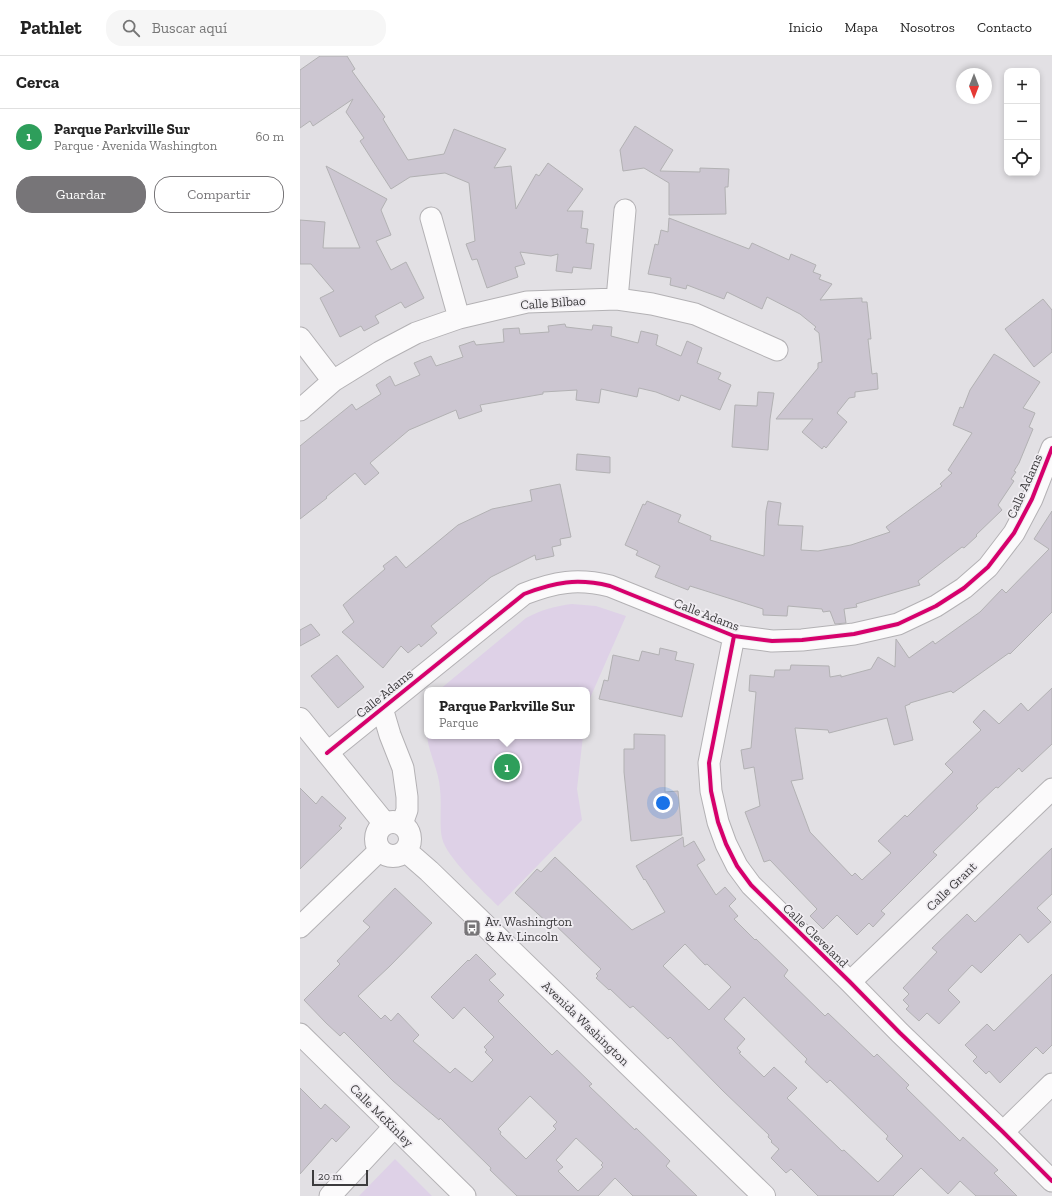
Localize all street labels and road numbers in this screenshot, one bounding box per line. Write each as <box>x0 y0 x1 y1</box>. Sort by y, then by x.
street label: Calle Bilbao <box>520 293 587 312</box>
street label: Calle Adams <box>1004 451 1045 521</box>
street label: Calle Adams <box>672 595 742 634</box>
street label: Calle Adams <box>353 666 416 721</box>
street label: Calle Grant <box>923 859 980 914</box>
street label: Calle Cleveland <box>780 900 852 970</box>
street label: Avenida Washington <box>539 978 633 1069</box>
street label: Calle McKinley <box>347 1081 417 1150</box>

